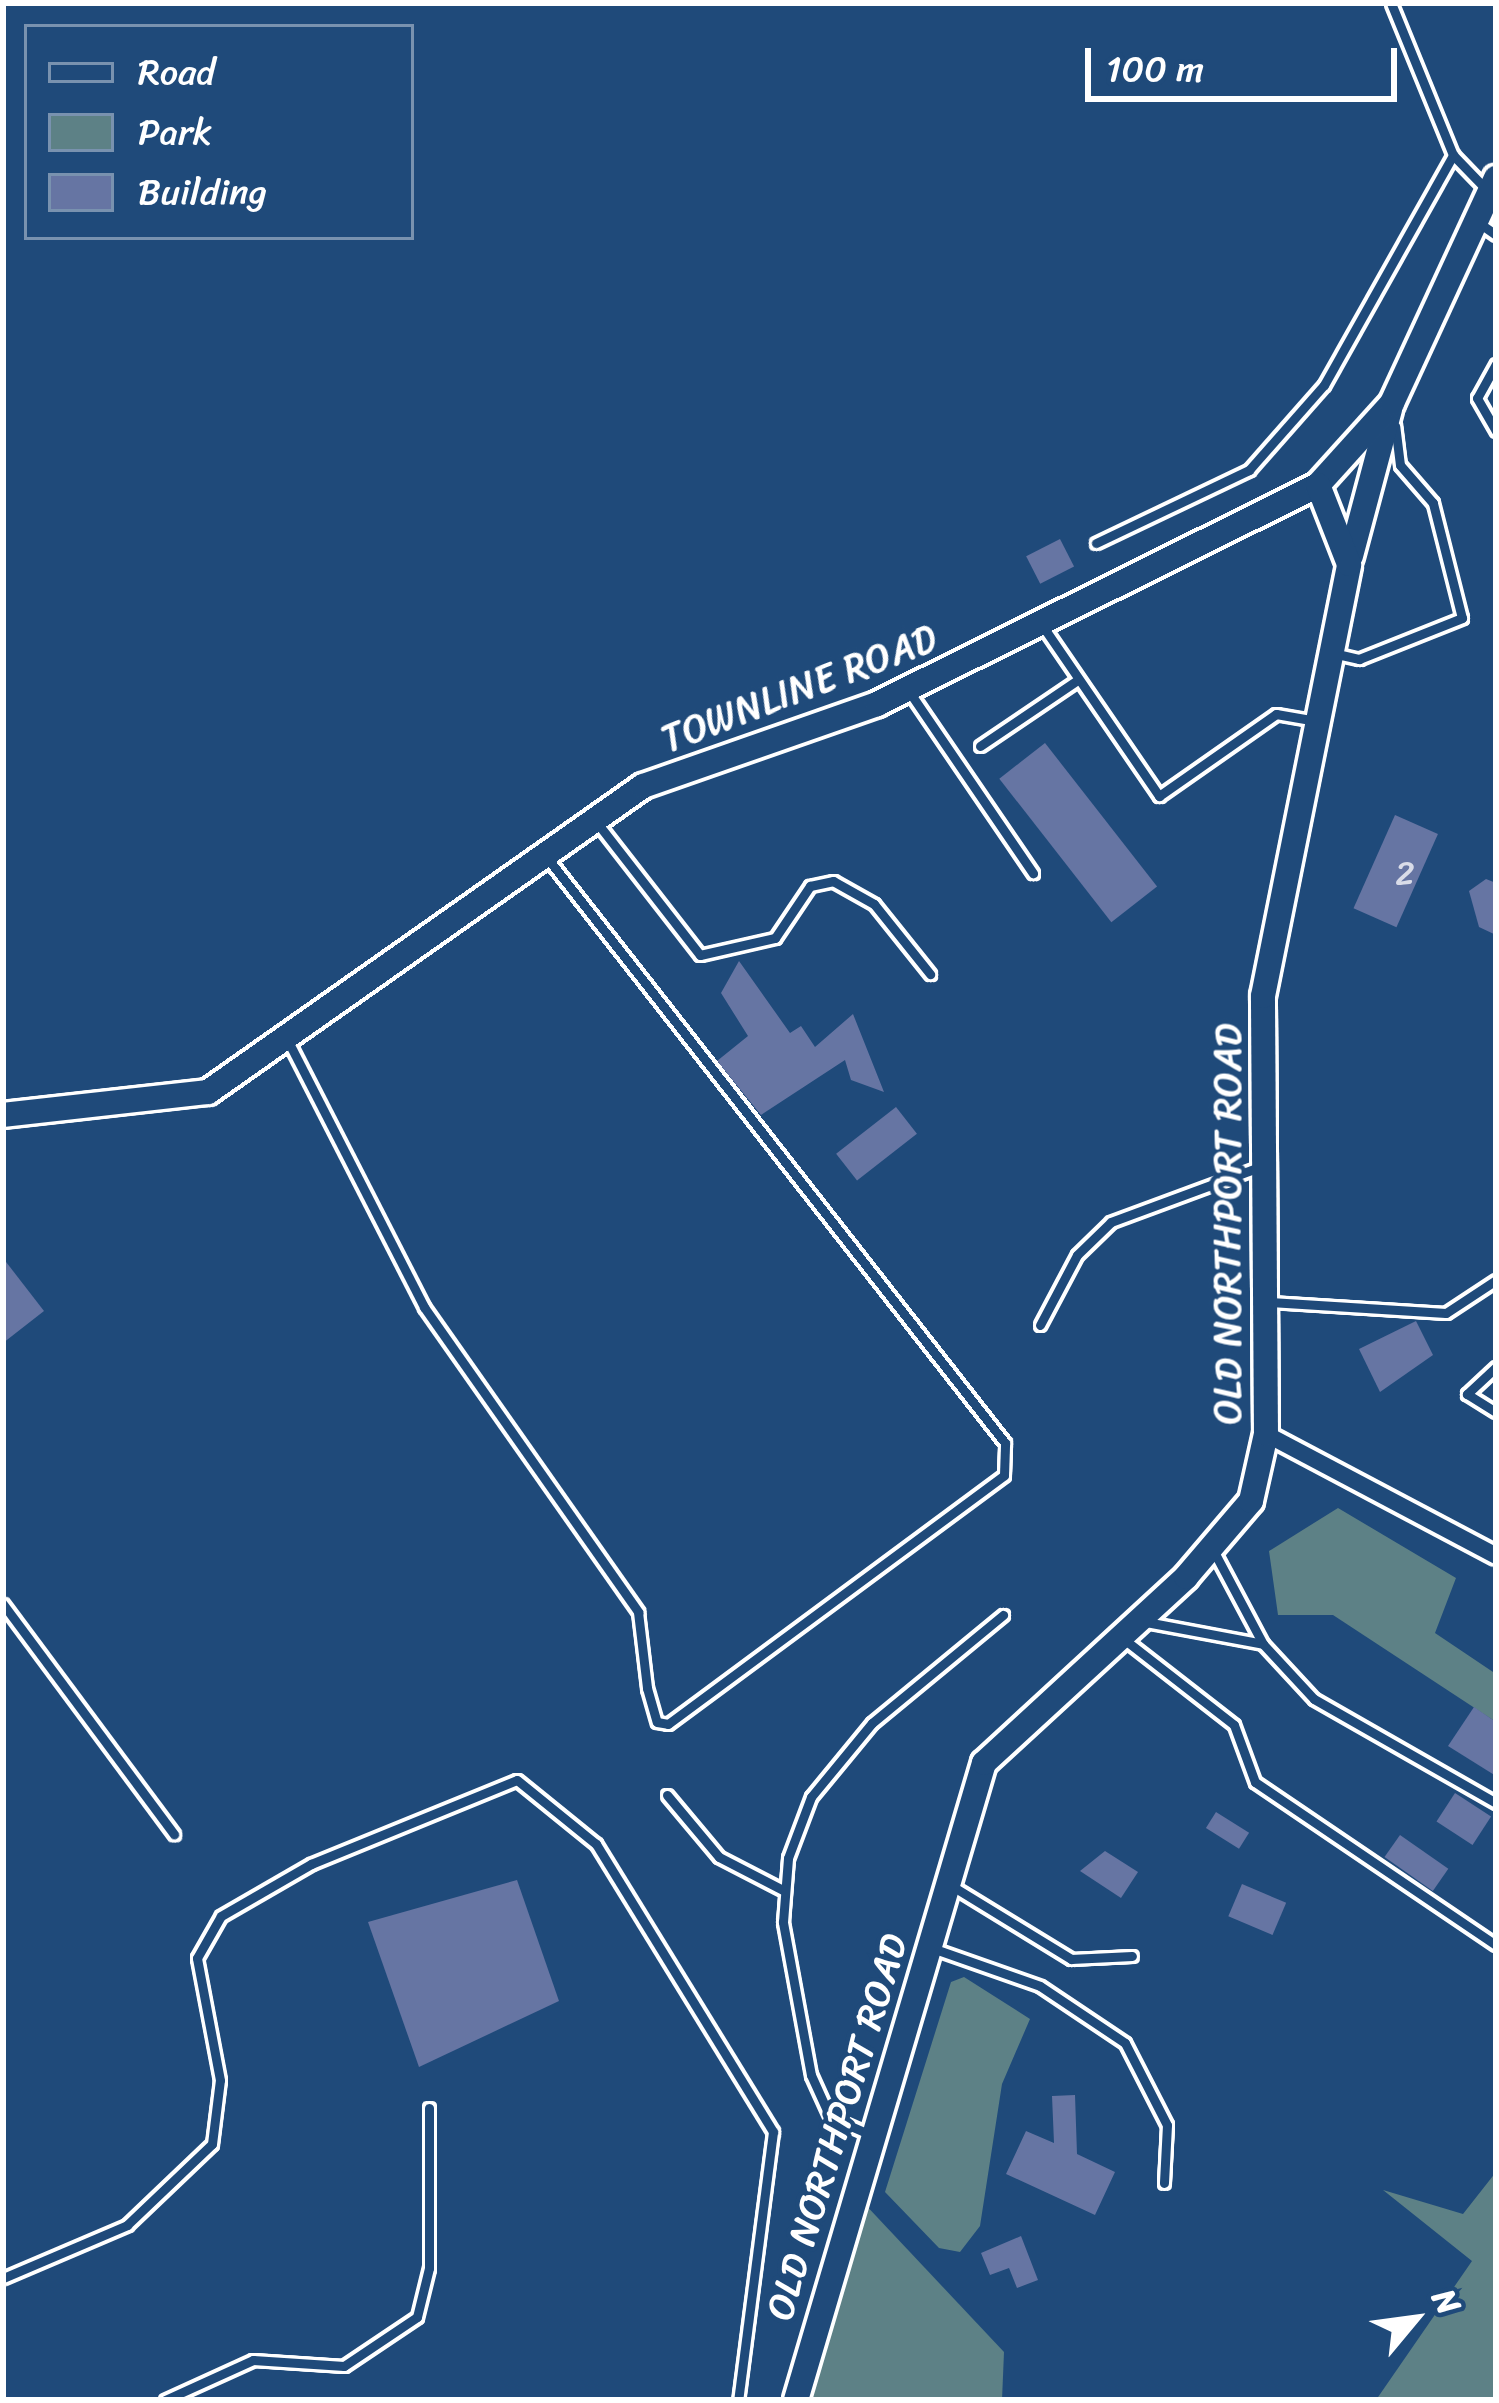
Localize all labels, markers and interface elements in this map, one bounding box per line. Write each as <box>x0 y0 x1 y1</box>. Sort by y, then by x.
legend <box>24 24 414 240</box>
scale bar <box>1091 24 1403 98</box>
text: 100 m <box>1106 37 1204 101</box>
text: Road <box>138 40 215 104</box>
text: Park <box>138 100 212 164</box>
text: Building <box>138 160 267 224</box>
street label: TOWNLINE ROAD <box>654 615 944 763</box>
house number: 2 <box>1395 854 1415 894</box>
street label: OLD NORTHPORT ROAD <box>1205 1024 1251 1424</box>
street label: OLD NORTHPORT ROAD <box>756 1929 918 2325</box>
north arrow <box>1355 2259 1475 2379</box>
text: N <box>1416 2277 1477 2326</box>

